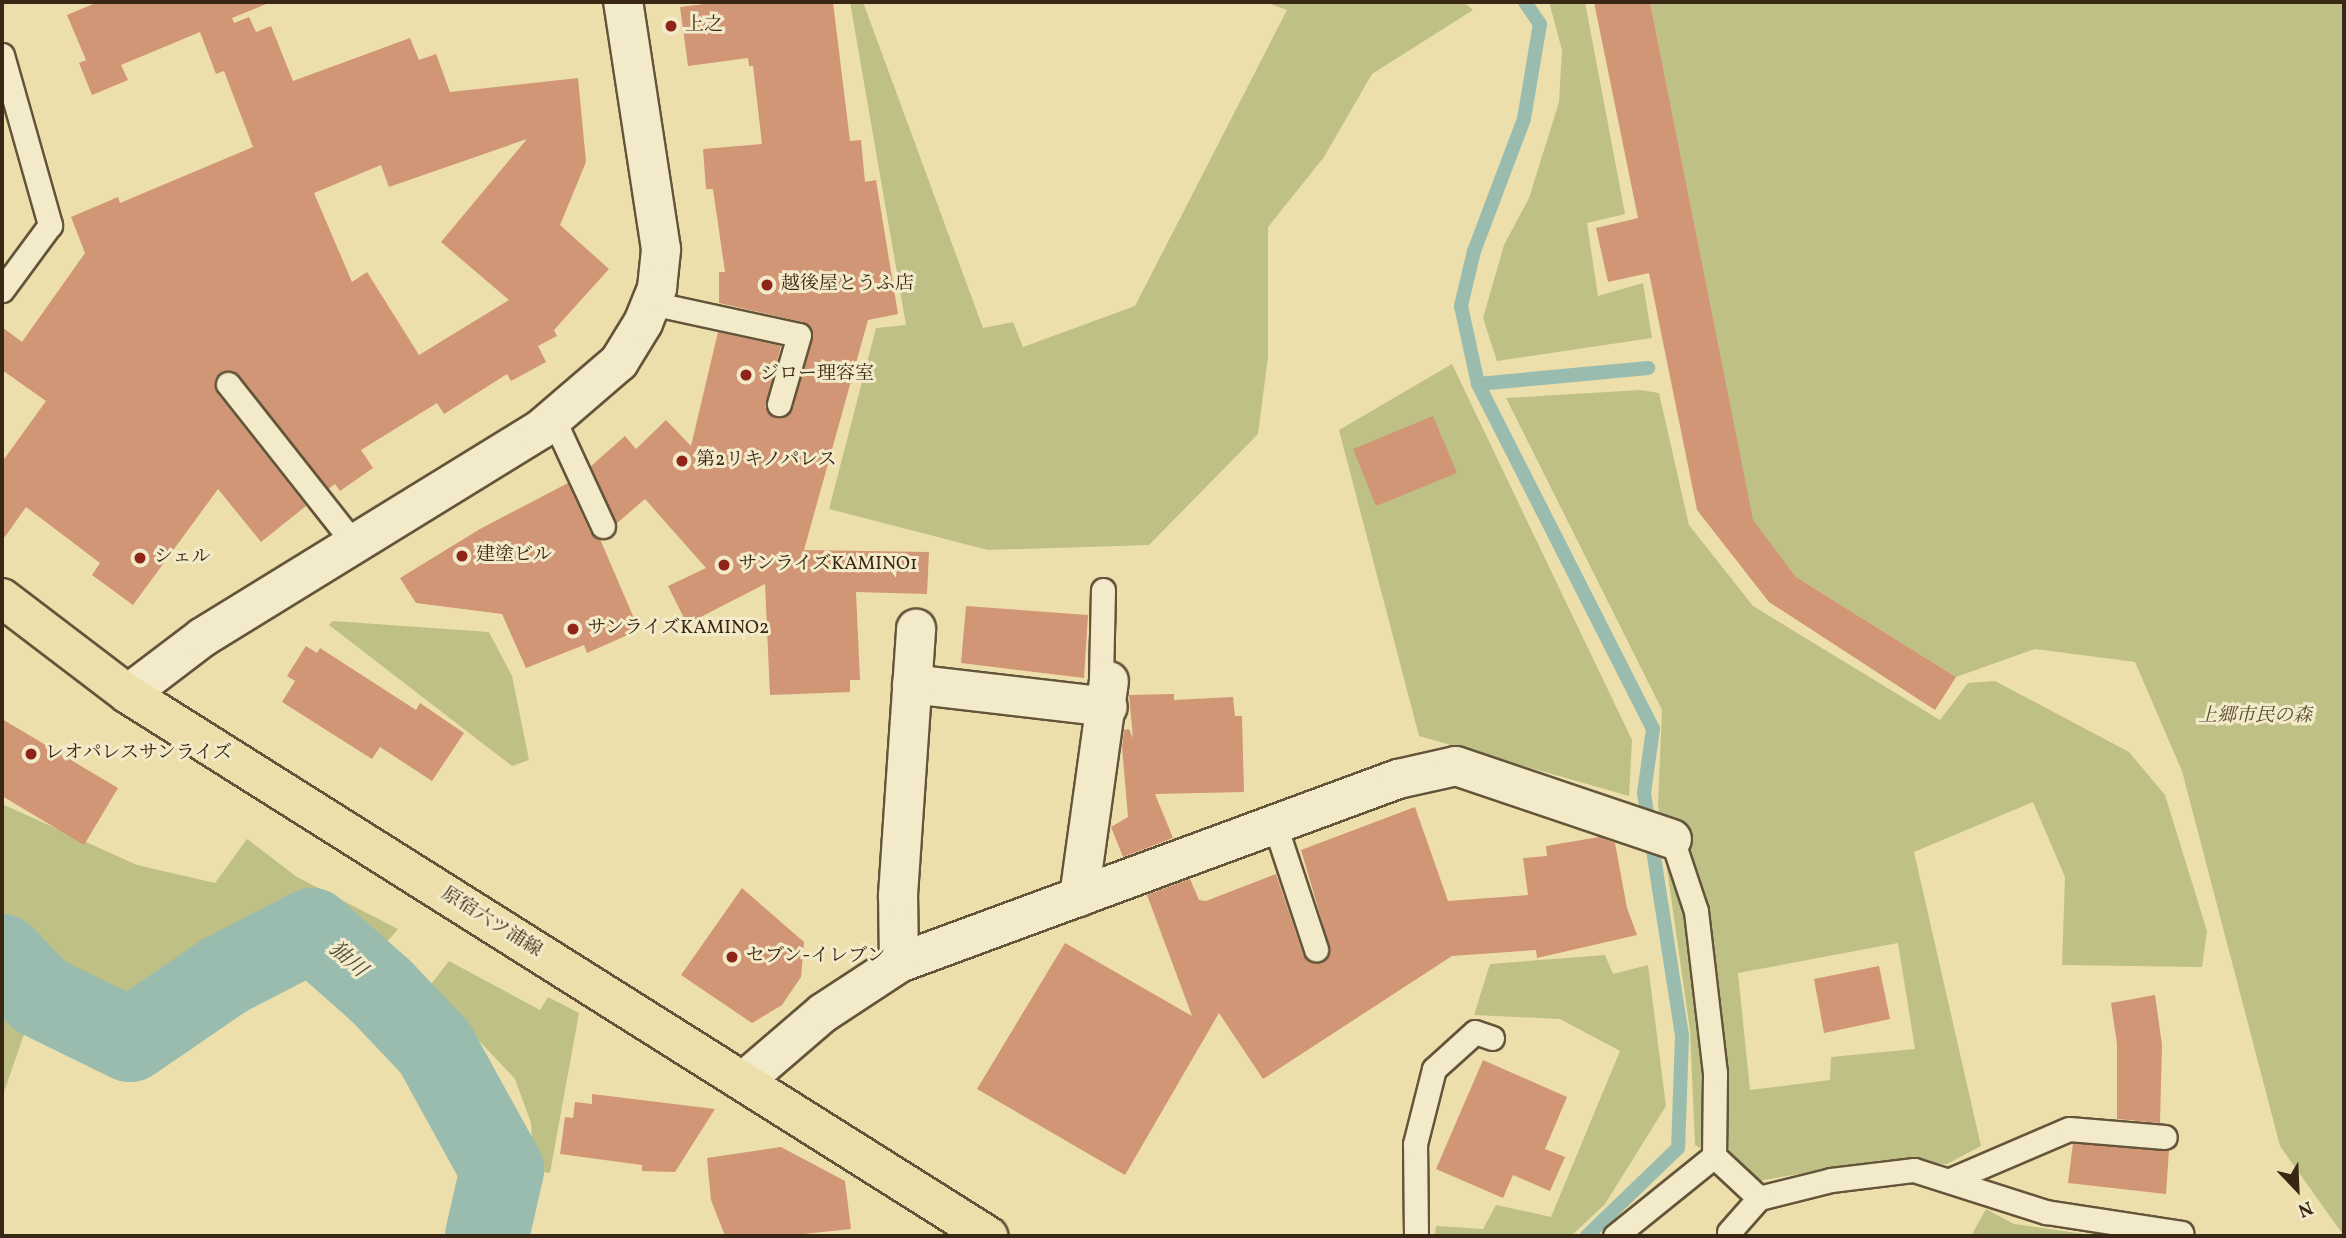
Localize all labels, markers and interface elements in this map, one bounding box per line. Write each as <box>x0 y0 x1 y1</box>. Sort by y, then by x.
place label: 上之 <box>685 15 723 37</box>
marker: 上之 <box>663 18 679 34</box>
place label: 越後屋とうふ店 <box>781 274 914 296</box>
marker: 越後屋とうふ店 <box>759 277 775 293</box>
place label: ジロー理容室 <box>760 364 874 386</box>
marker: ジロー理容室 <box>738 367 754 383</box>
place label: 第2リキノパレス <box>696 450 839 472</box>
marker: 第2リキノパレス <box>674 453 690 469</box>
place label: 建塗ビル <box>476 545 552 567</box>
place label: シェル <box>154 547 211 569</box>
marker: 建塗ビル <box>454 548 470 564</box>
marker: シェル <box>132 550 148 566</box>
place label: サンライズKAMINO1 <box>738 554 919 576</box>
marker: サンライズKAMINO1 <box>716 557 732 573</box>
place label: サンライズKAMINO2 <box>587 618 771 640</box>
marker: サンライズKAMINO2 <box>565 621 581 637</box>
park label: 上郷市民の森 <box>2198 706 2312 728</box>
place label: レオパレスサンライズ <box>45 743 235 765</box>
marker: レオパレスサンライズ <box>23 746 39 762</box>
street label: 原宿六ツ浦線 <box>437 883 545 963</box>
water label: 㹨川 <box>323 937 371 983</box>
place label: セブン-イレブン <box>746 946 887 968</box>
marker: セブン-イレブン <box>724 949 740 965</box>
north arrow <box>2262 1154 2332 1224</box>
text: N <box>2294 1194 2317 1223</box>

